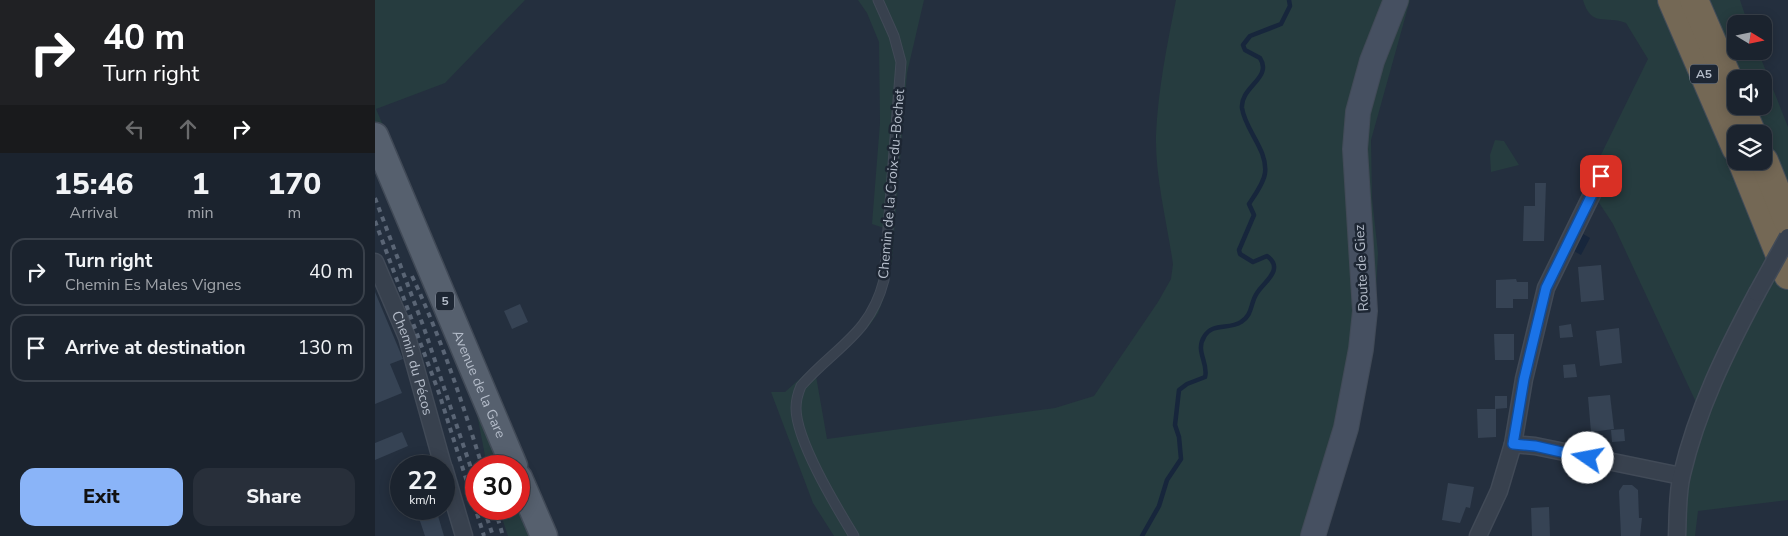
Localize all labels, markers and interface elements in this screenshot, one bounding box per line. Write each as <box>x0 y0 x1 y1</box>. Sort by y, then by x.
text: 40 m <box>103 14 185 61</box>
north arrow <box>1727 15 1773 60</box>
map controls <box>1727 15 1772 170</box>
icon: right <box>20 20 85 85</box>
text: Turn right <box>103 59 199 89</box>
road number: A5 <box>1690 64 1718 84</box>
button: sound <box>1727 70 1772 115</box>
street label: Chemin de la Croix-du-Bochet <box>874 88 909 280</box>
icon: left <box>121 115 149 143</box>
icon: ahead <box>174 115 202 143</box>
icon: right <box>227 115 255 143</box>
button: layers <box>1727 125 1772 170</box>
pin <box>1580 155 1622 197</box>
icon: arrive <box>1587 162 1615 190</box>
text: 15:46 <box>54 164 133 205</box>
text: 1 <box>191 164 209 205</box>
text: 170 <box>267 164 321 205</box>
text: Arrival <box>70 202 118 224</box>
text: min <box>187 202 214 224</box>
text: m <box>287 202 301 224</box>
street label: Route de Giez <box>1350 223 1373 312</box>
text: Turn right <box>65 248 152 274</box>
icon: right <box>22 258 50 286</box>
text: 40 m <box>309 259 353 285</box>
text: Chemin Es Males Vignes <box>65 274 242 296</box>
road number: 5 <box>436 292 454 310</box>
street label: Chemin du Pécos <box>387 308 437 418</box>
street label: Avenue de la Gare <box>448 327 510 441</box>
icon: arrive <box>22 334 50 362</box>
text: Arrive at destination <box>65 335 246 361</box>
text: 130 m <box>298 335 353 361</box>
position arrow <box>1561 431 1613 483</box>
speed limit sign: 30 <box>465 455 530 520</box>
text: 22 <box>407 464 438 498</box>
button: Exit <box>20 468 183 526</box>
button: Share <box>193 468 355 526</box>
text: km/h <box>409 492 436 508</box>

